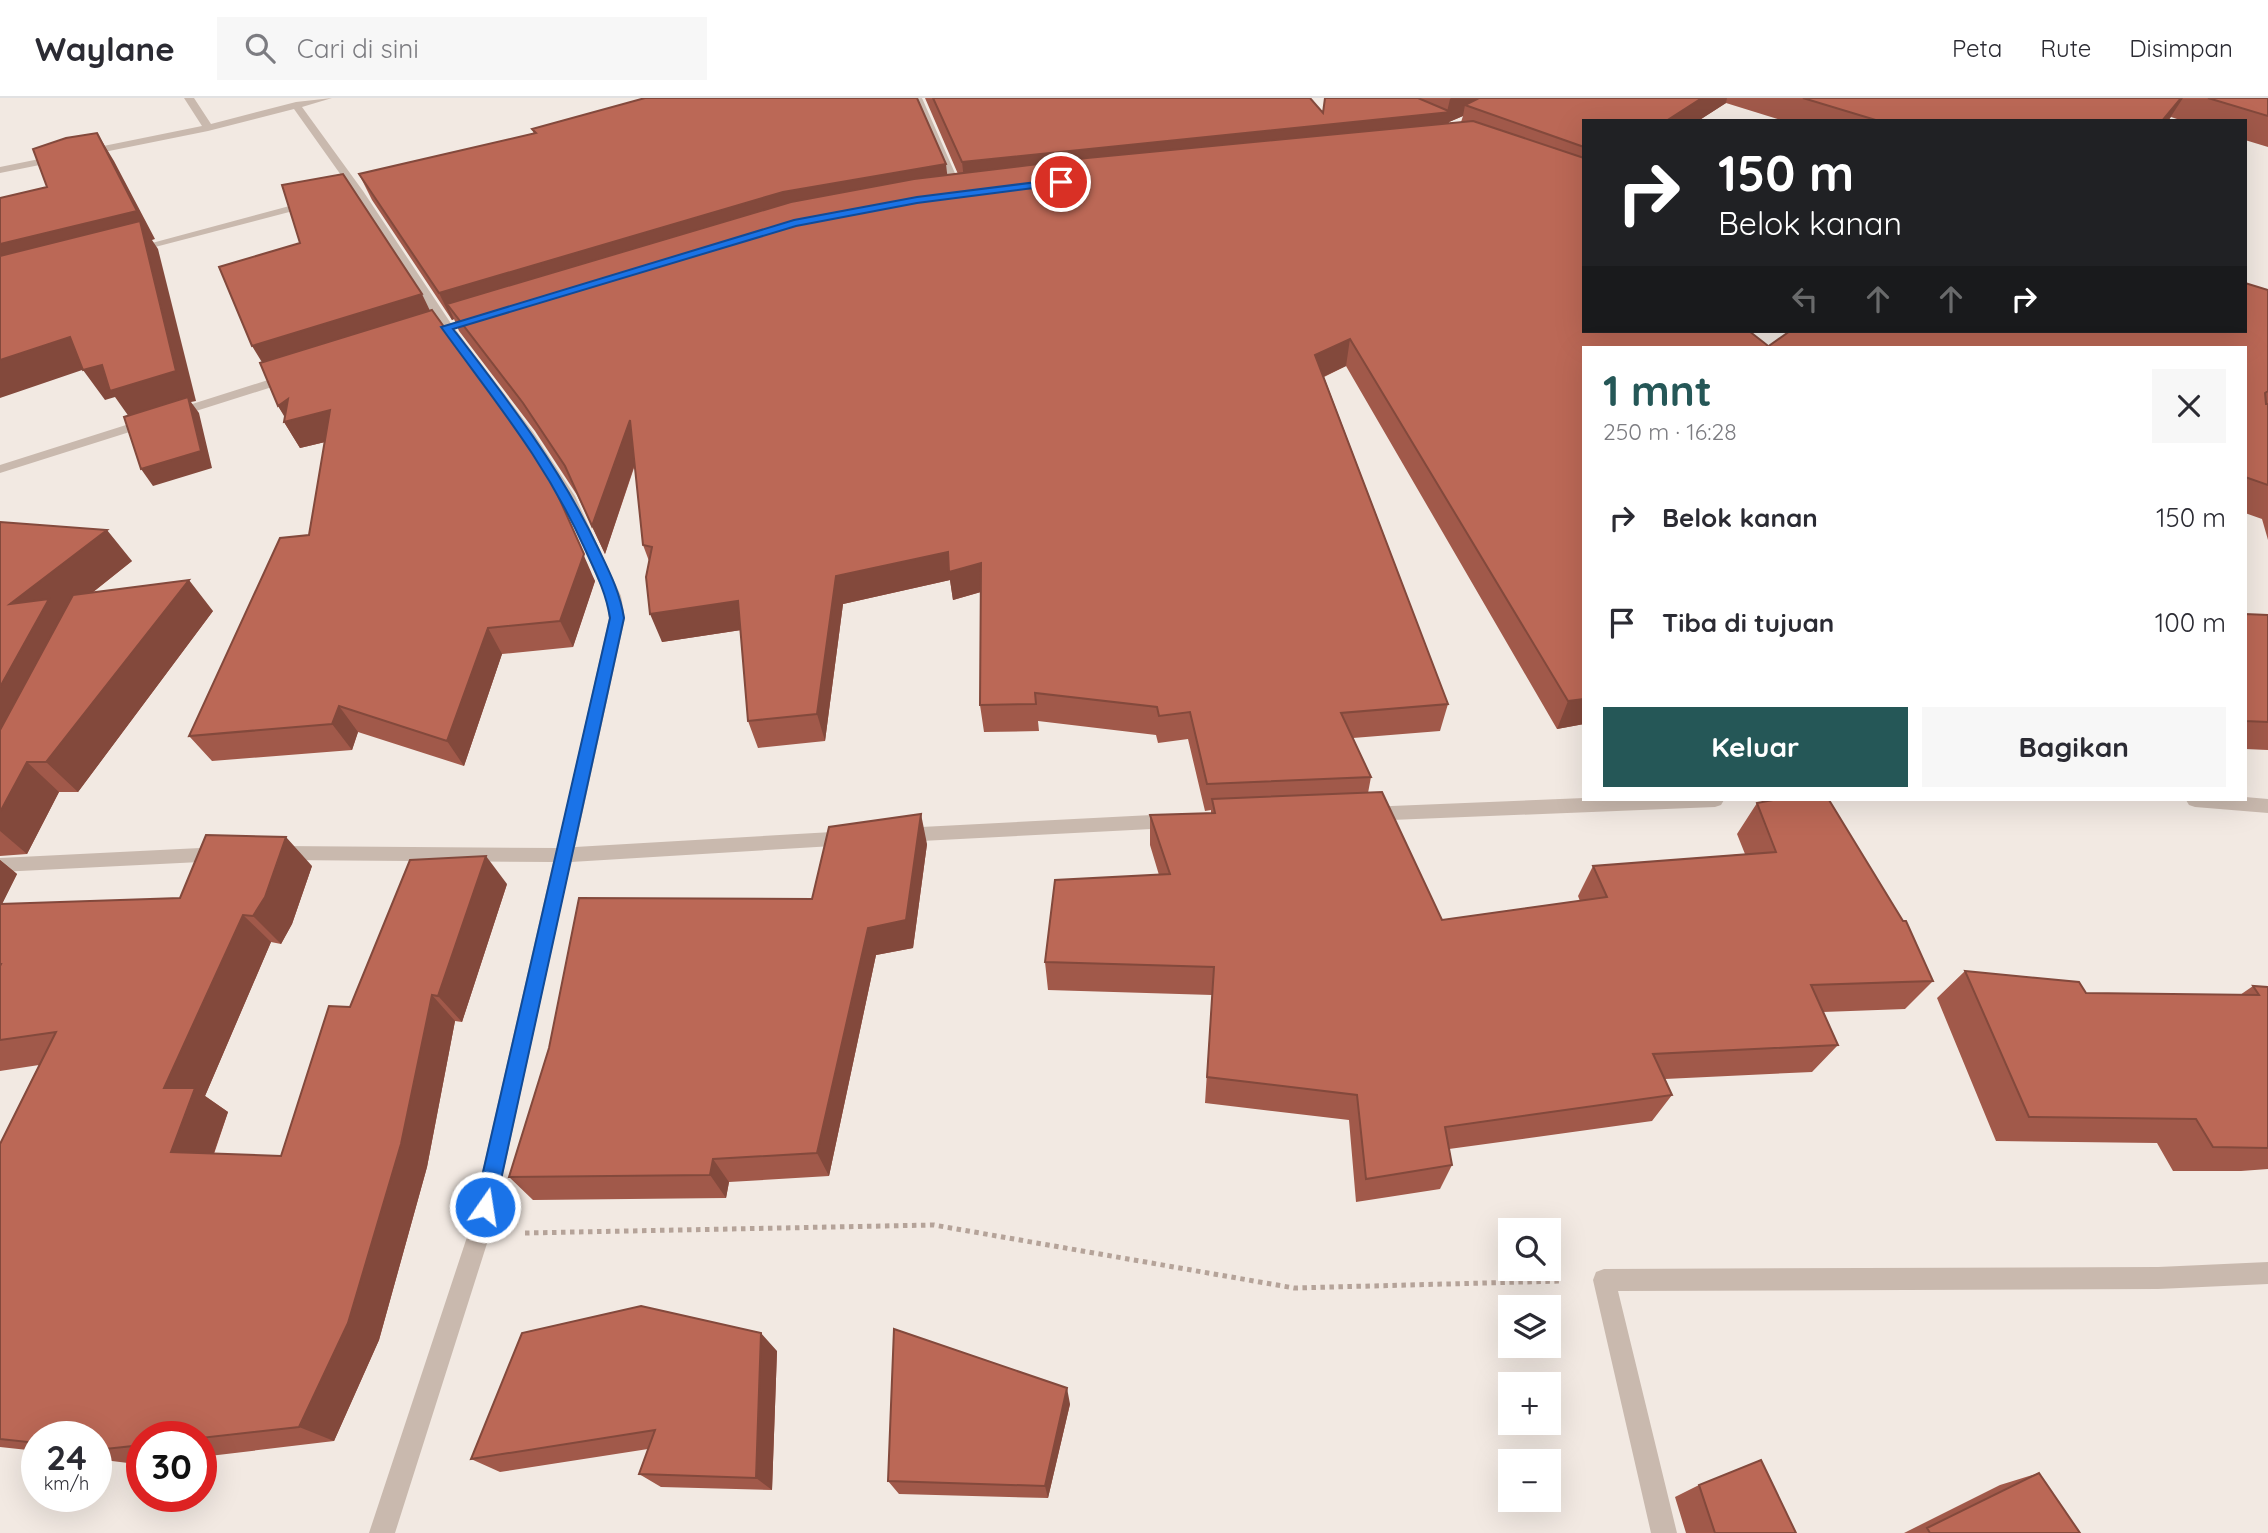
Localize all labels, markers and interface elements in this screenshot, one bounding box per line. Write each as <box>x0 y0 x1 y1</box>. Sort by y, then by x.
search box <box>217 17 707 80</box>
text: Waylane <box>35 28 175 69</box>
icon: search <box>241 29 279 67</box>
text: Cari di sini <box>297 32 419 65</box>
text: Peta <box>1952 33 2002 63</box>
text: Rute <box>2040 33 2091 63</box>
text: Disimpan <box>2129 33 2233 63</box>
text: 150 m <box>1718 142 1854 203</box>
icon: right <box>1603 147 1694 238</box>
pin <box>1031 152 1091 212</box>
icon: arrive <box>1042 163 1080 201</box>
text: Belok kanan <box>1718 203 1902 243</box>
icon: left <box>1786 280 1824 318</box>
icon: ahead <box>1859 280 1897 318</box>
icon: ahead <box>1932 280 1970 318</box>
icon: right <box>2005 280 2043 318</box>
text: 1 mnt <box>1603 364 1712 417</box>
button: close <box>2152 369 2226 443</box>
text: 250 m · 16:28 <box>1603 417 1737 446</box>
icon: right <box>1603 499 1641 537</box>
text: Belok kanan <box>1662 501 1818 534</box>
text: 150 m <box>2156 501 2226 534</box>
icon: arrive <box>1603 604 1641 642</box>
text: Tiba di tujuan <box>1662 606 1834 639</box>
text: 100 m <box>2155 606 2226 639</box>
button: Keluar <box>1603 707 1908 787</box>
button: Bagikan <box>1922 707 2226 787</box>
position arrow <box>448 1170 522 1244</box>
map controls <box>1498 1218 1561 1512</box>
button: search <box>1498 1218 1561 1281</box>
button: layers <box>1498 1295 1561 1358</box>
button: + <box>1498 1372 1561 1435</box>
speed limit sign: 30 <box>126 1421 217 1512</box>
text: 24 <box>46 1435 87 1479</box>
button: − <box>1498 1449 1561 1512</box>
text: km/h <box>44 1472 89 1495</box>

